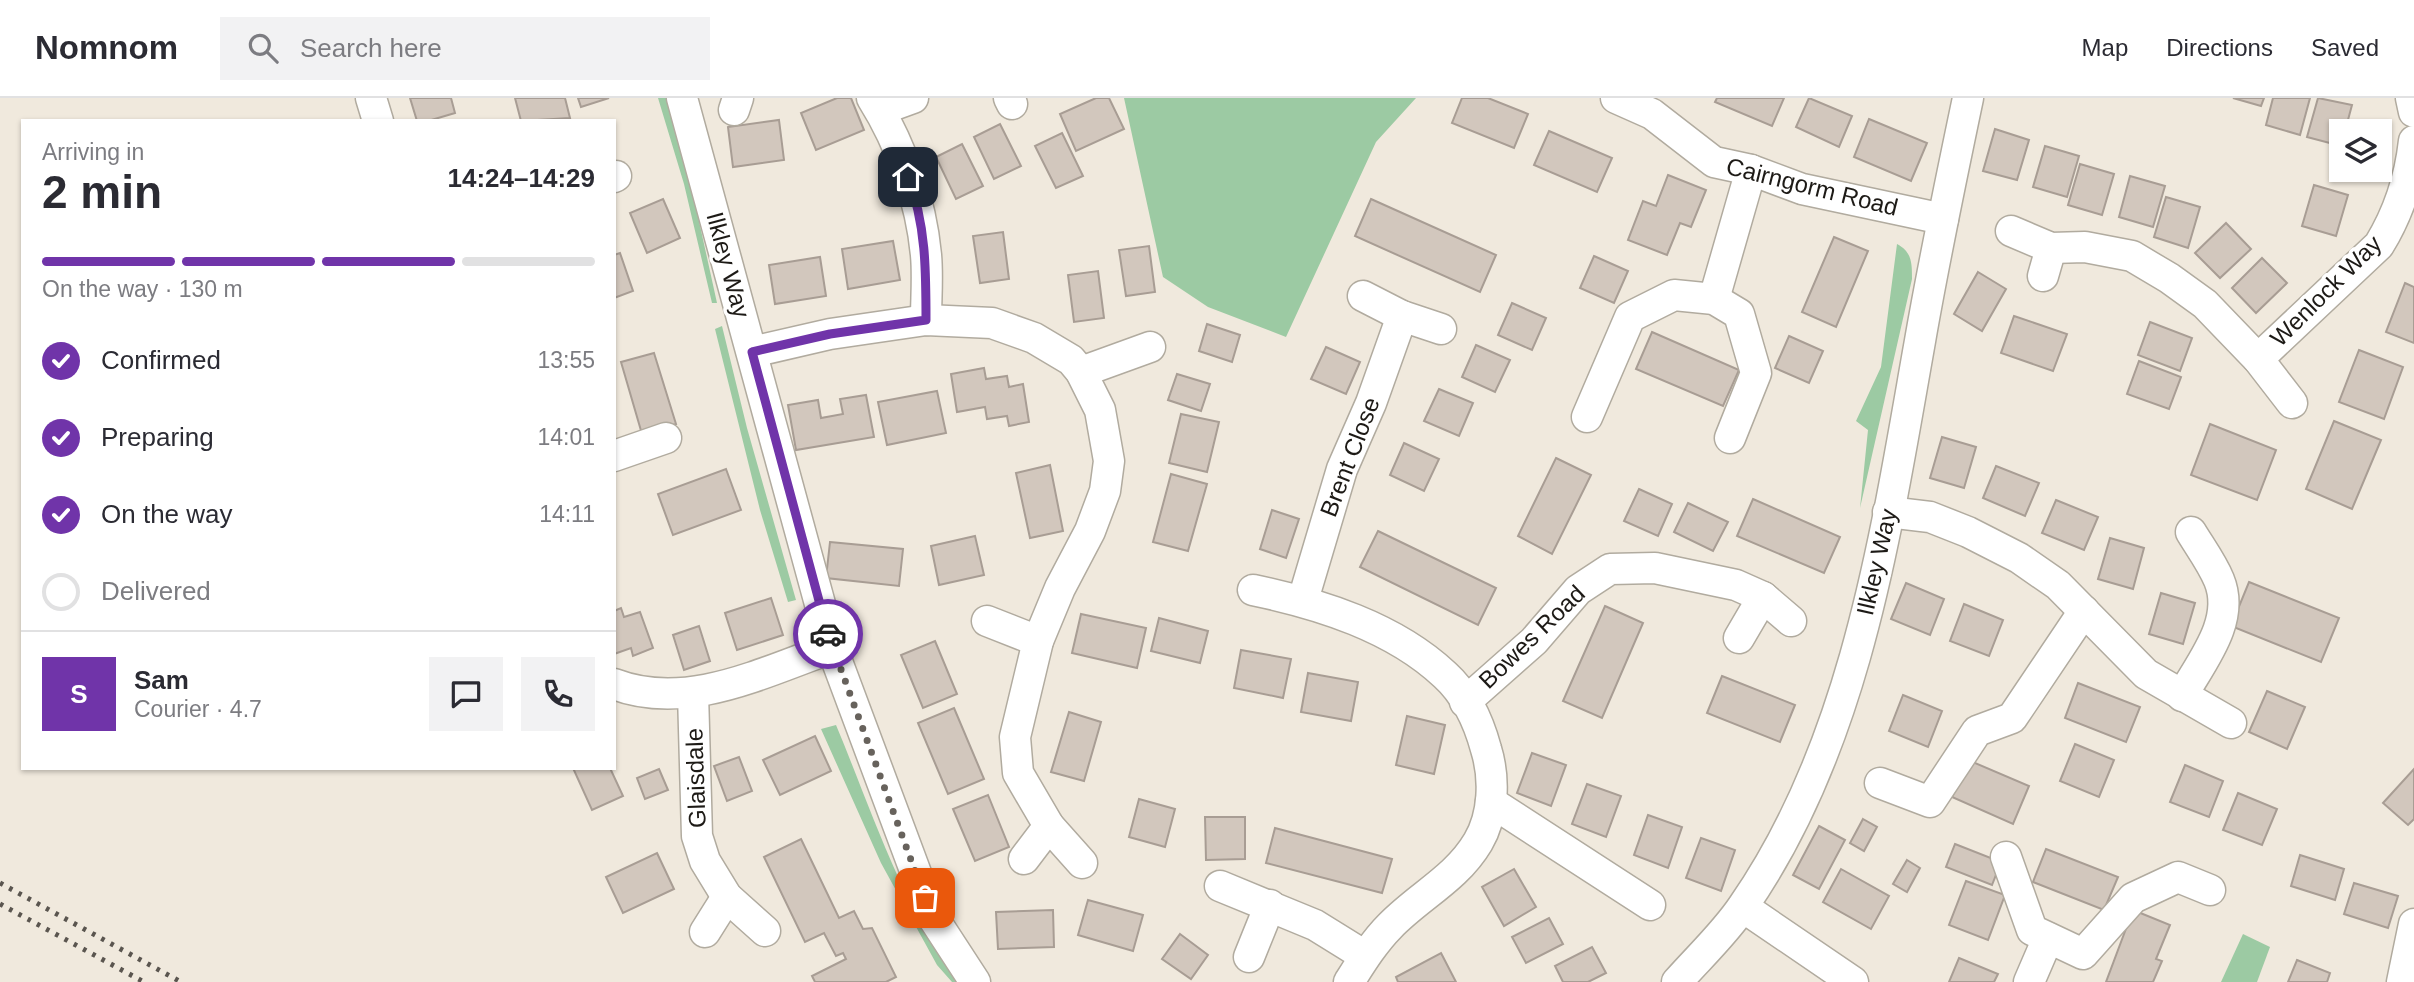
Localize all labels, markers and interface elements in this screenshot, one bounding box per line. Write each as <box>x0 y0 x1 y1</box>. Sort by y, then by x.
search box <box>220 17 710 80</box>
text: Nomnom <box>35 29 178 66</box>
icon: search <box>244 29 282 67</box>
text: Search here <box>300 33 442 63</box>
text: Map <box>2082 34 2128 61</box>
text: Directions <box>2166 34 2273 61</box>
text: Saved <box>2311 34 2379 61</box>
map controls <box>2329 119 2392 182</box>
button: layers <box>2329 119 2392 182</box>
text: Arriving in <box>42 139 144 165</box>
pin <box>878 147 938 207</box>
street label: Cairngorm Road <box>1723 152 1901 221</box>
icon: home <box>889 158 927 196</box>
text: 14:24–14:29 <box>448 163 595 193</box>
text: 2 min <box>42 166 162 218</box>
street label: Ilkley Way <box>701 209 756 321</box>
street label: Wenlock Way <box>2265 230 2387 352</box>
text: On the way · 130 m <box>42 276 243 302</box>
icon: check <box>42 342 80 380</box>
text: Confirmed <box>101 345 221 375</box>
text: 13:55 <box>537 347 595 373</box>
street label: Brent Close <box>1314 393 1385 520</box>
icon: check <box>42 419 80 457</box>
text: Preparing <box>101 422 214 452</box>
text: 14:01 <box>537 424 595 450</box>
icon: check <box>42 496 80 534</box>
text: On the way <box>101 499 233 529</box>
text: 14:11 <box>539 501 595 527</box>
street label: Ilkley Way <box>1851 506 1902 618</box>
text: Delivered <box>101 576 211 606</box>
street label: Bowes Road <box>1473 580 1590 694</box>
courier <box>793 599 863 669</box>
icon: car <box>809 615 847 653</box>
button: chat <box>429 657 503 731</box>
button: phone <box>521 657 595 731</box>
text: Sam <box>134 665 189 695</box>
text: S <box>70 679 88 709</box>
text: Courier · 4.7 <box>134 696 262 722</box>
street label: Glaisdale <box>680 728 711 828</box>
pin <box>895 868 955 928</box>
icon: bag <box>906 879 944 917</box>

